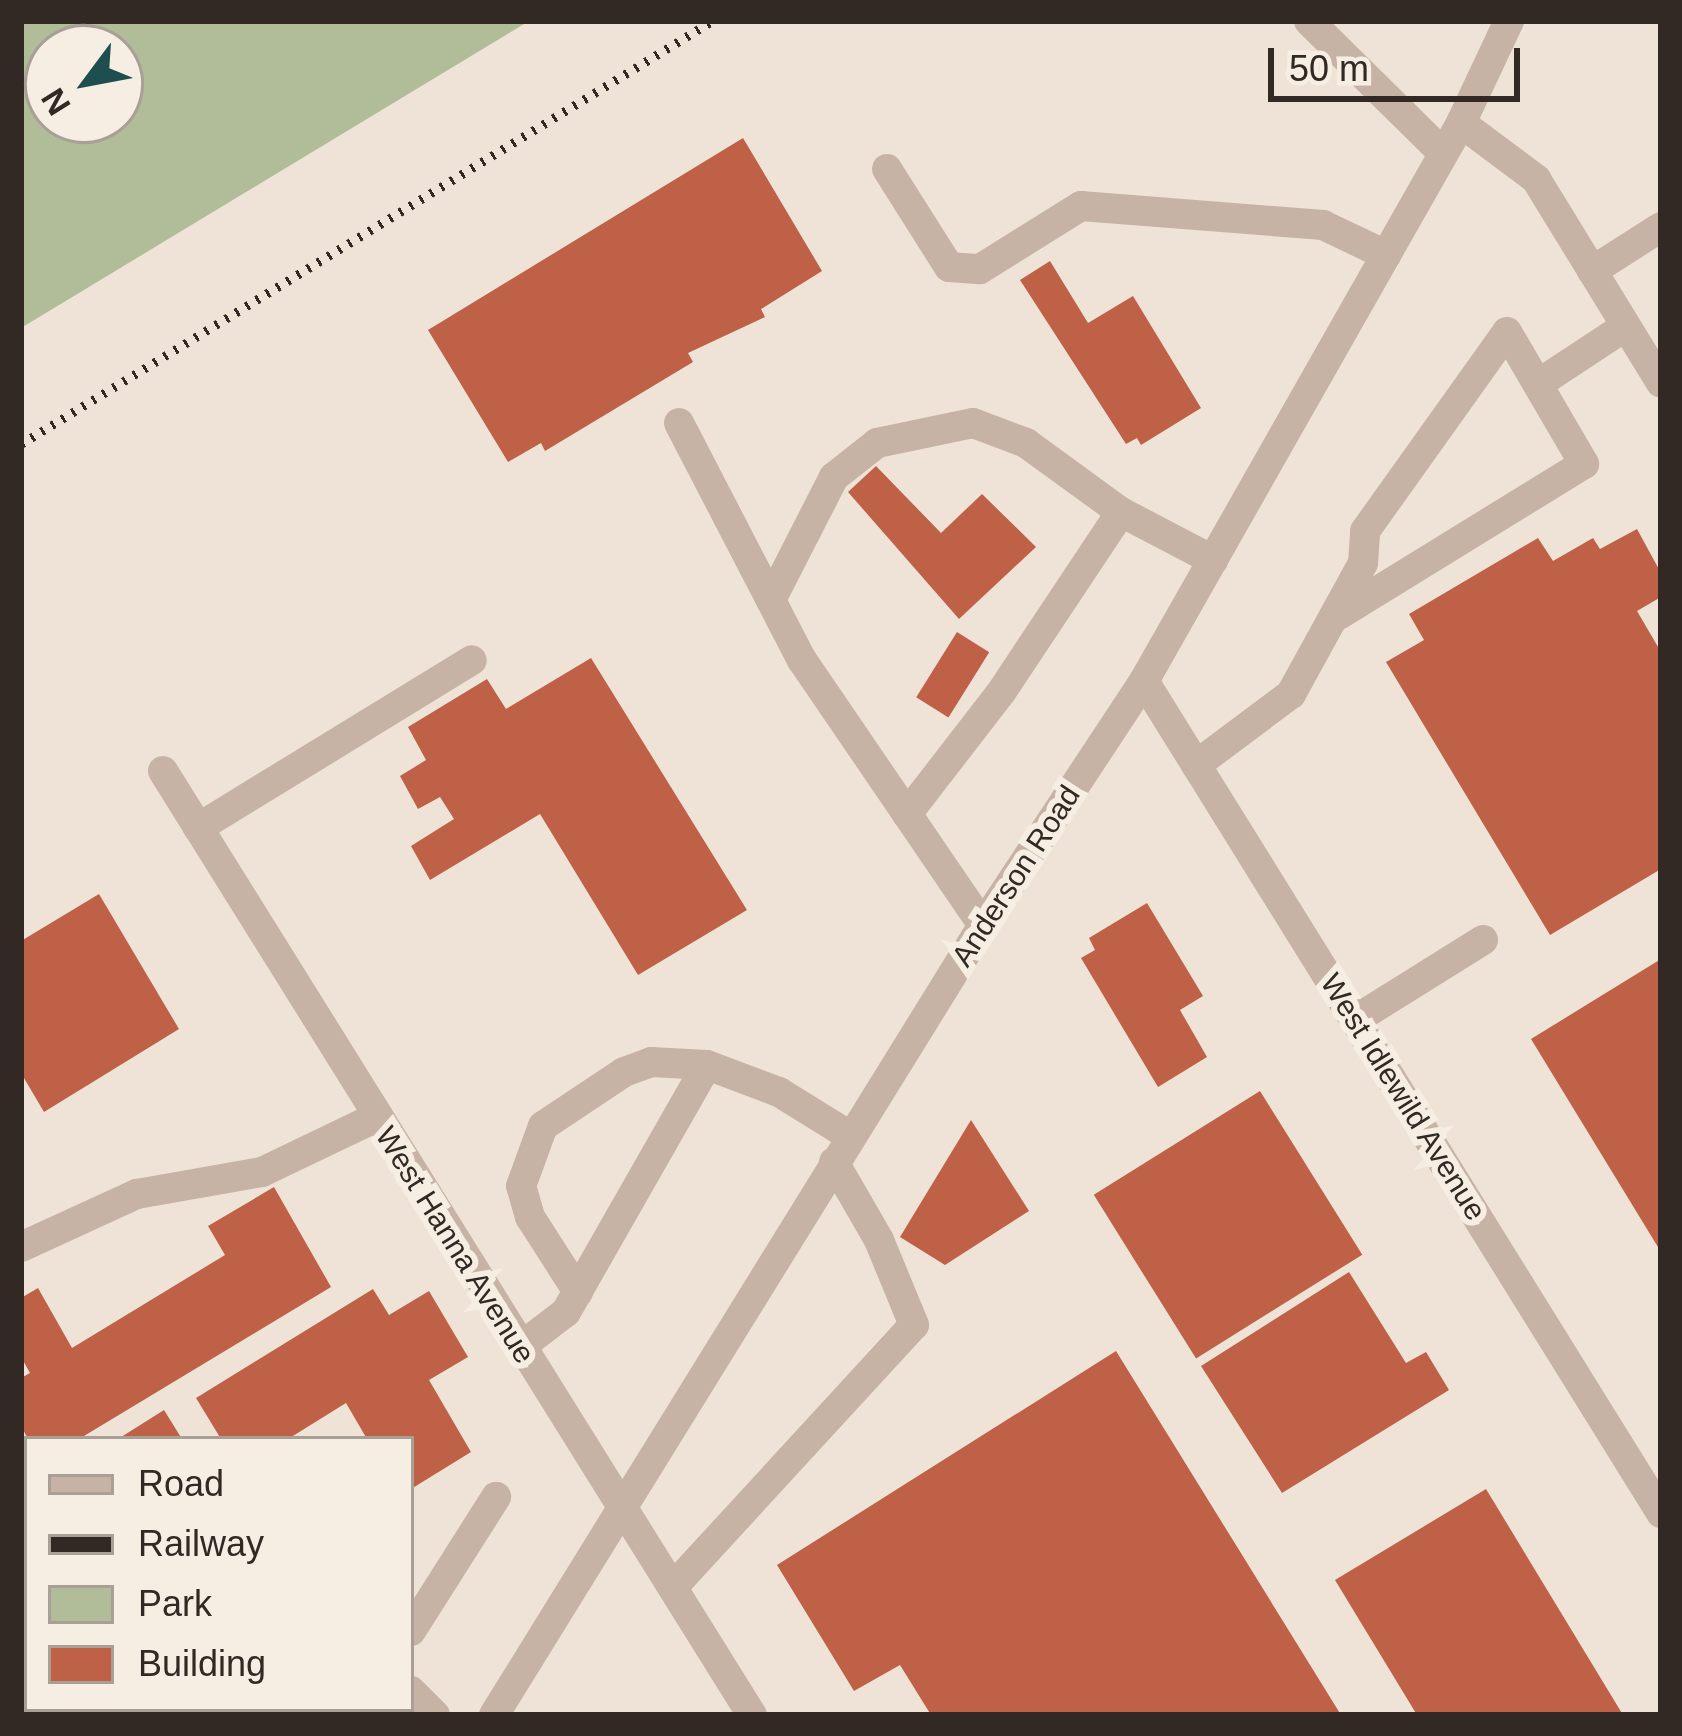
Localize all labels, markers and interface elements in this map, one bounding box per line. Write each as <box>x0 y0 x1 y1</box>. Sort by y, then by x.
north arrow <box>24 24 144 144</box>
scale bar <box>1274 24 1526 98</box>
text: 50 m <box>1289 48 1369 89</box>
text: N <box>34 82 78 122</box>
street label: Anderson Road <box>944 779 1088 973</box>
street label: West Idlewild Avenue <box>1312 966 1494 1228</box>
street label: West Hanna Avenue <box>367 1119 543 1371</box>
legend <box>24 1436 414 1712</box>
text: Road <box>138 1463 224 1504</box>
text: Railway <box>138 1523 264 1564</box>
text: Park <box>138 1583 212 1624</box>
text: Building <box>138 1643 266 1684</box>

